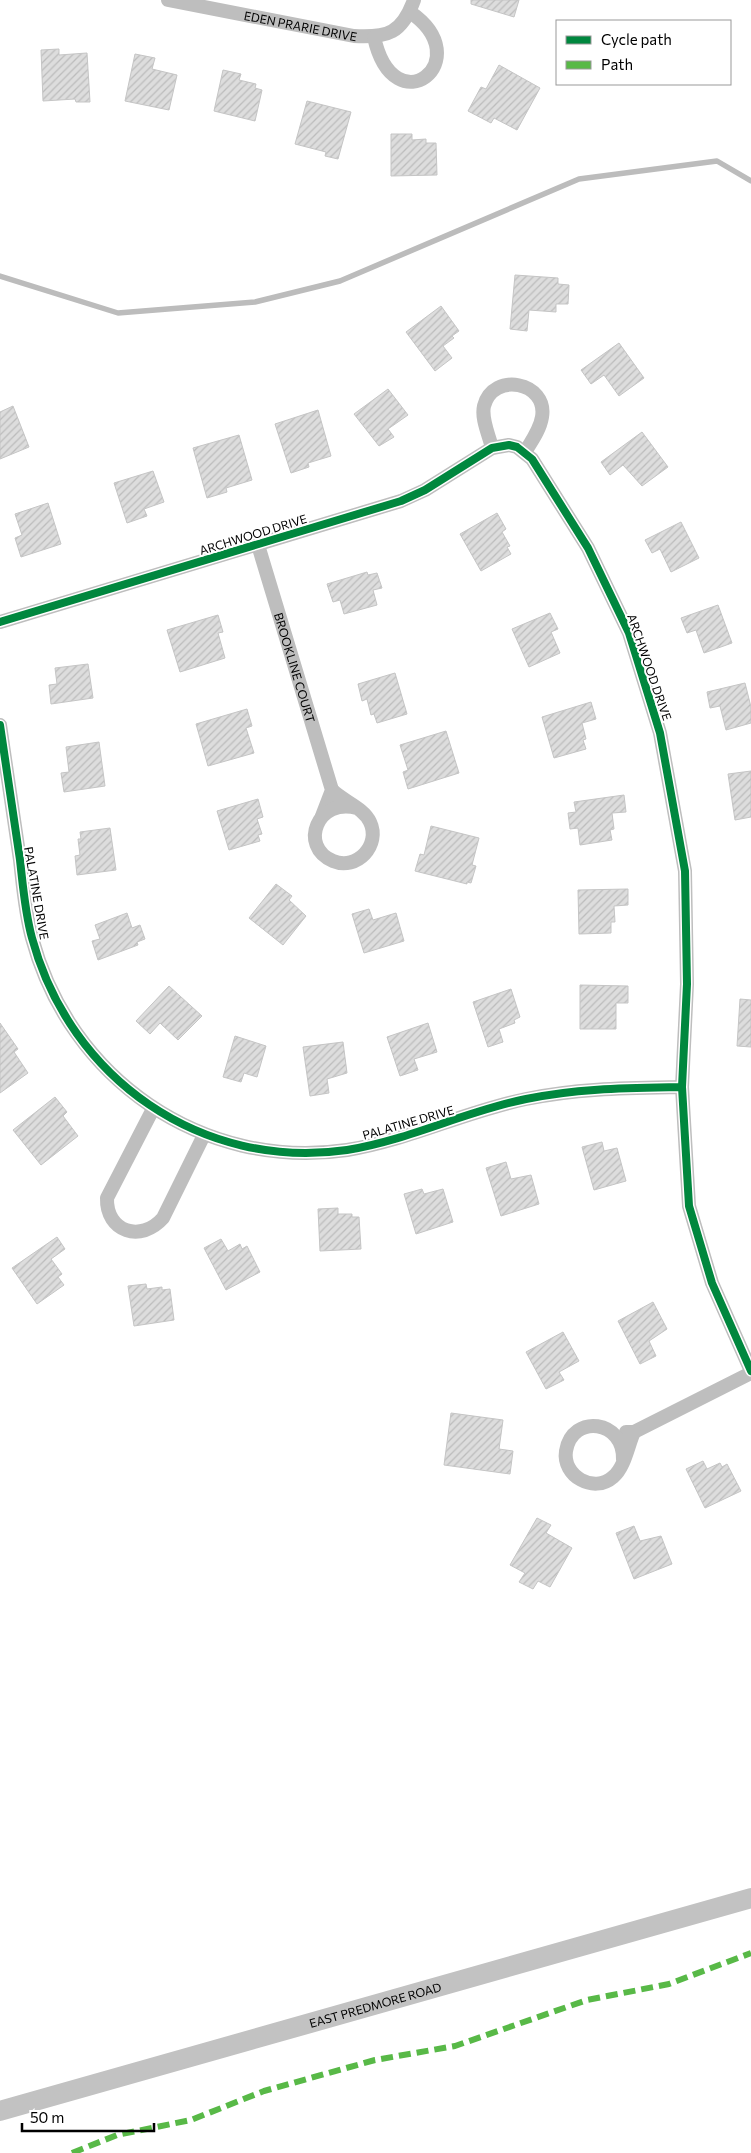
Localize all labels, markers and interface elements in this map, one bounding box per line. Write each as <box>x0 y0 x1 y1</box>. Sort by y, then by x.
street label: EDEN PRARIE DRIVE <box>243 8 358 43</box>
legend <box>556 20 731 85</box>
text: Cycle path <box>601 30 672 48</box>
text: Path <box>601 55 633 73</box>
street label: ARCHWOOD DRIVE <box>198 511 308 557</box>
street label: BROOKLINE COURT <box>272 611 318 725</box>
street label: ARCHWOOD DRIVE <box>625 612 675 722</box>
street label: PALATINE DRIVE <box>22 845 52 941</box>
street label: PALATINE DRIVE <box>361 1102 455 1142</box>
street label: EAST PREDMORE ROAD <box>308 1979 443 2030</box>
scale bar <box>22 2100 155 2132</box>
text: 50 m <box>30 2108 64 2126</box>

